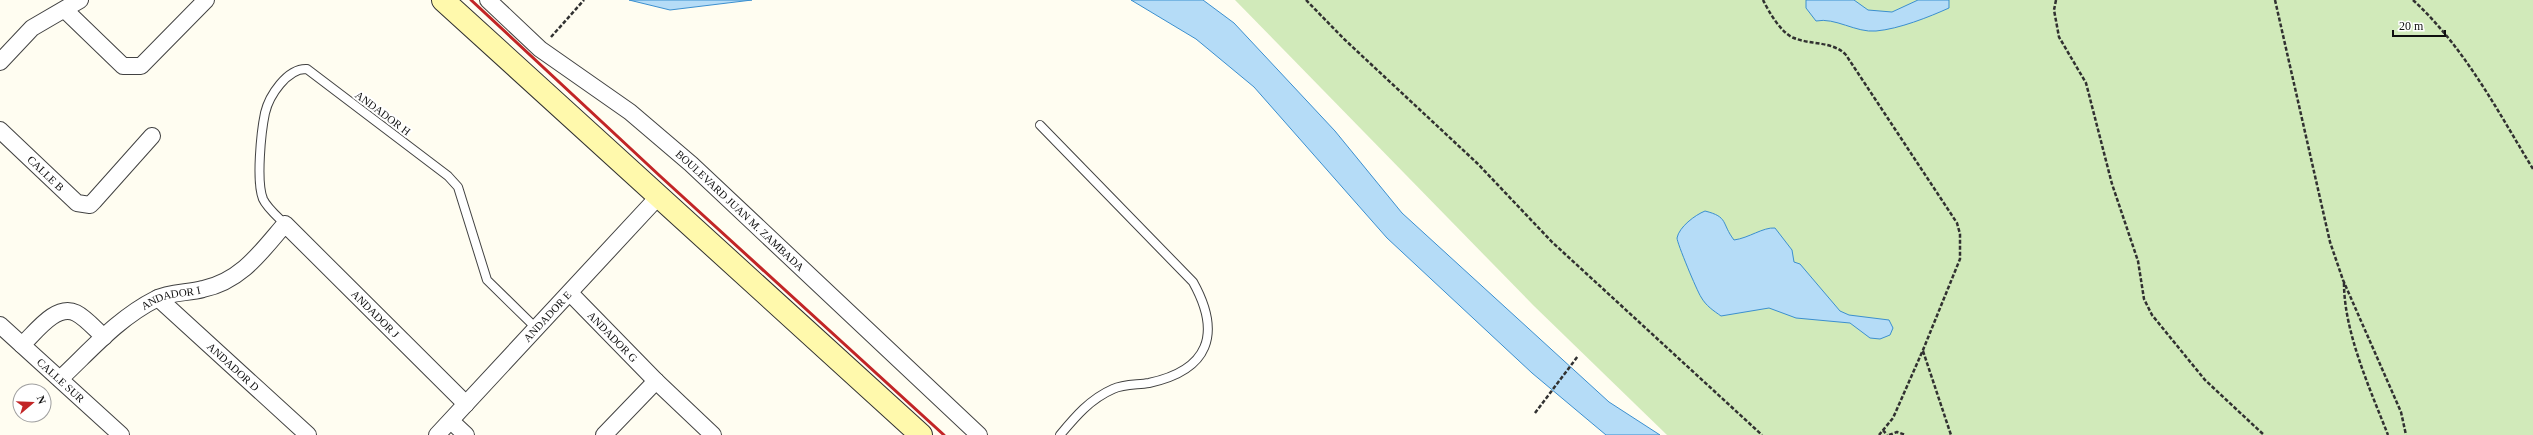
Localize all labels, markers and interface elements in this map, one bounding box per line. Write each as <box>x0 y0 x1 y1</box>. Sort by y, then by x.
scale bar <box>2393 12 2445 38</box>
text: 20 m <box>2399 19 2424 33</box>
street label: ANDADOR H <box>353 88 413 138</box>
street label: BOULEVARD JUAN M. ZAMBADA <box>673 148 807 273</box>
street label: CALLE B <box>25 153 66 193</box>
street label: ANDADOR I <box>139 284 202 312</box>
street label: ANDADOR J <box>349 288 402 341</box>
street label: ANDADOR E <box>521 288 574 344</box>
street label: ANDADOR G <box>585 309 640 364</box>
street label: ANDADOR D <box>205 340 262 393</box>
street label: CALLE SUR <box>35 356 87 405</box>
north arrow <box>12 383 52 423</box>
text: N <box>34 394 48 406</box>

